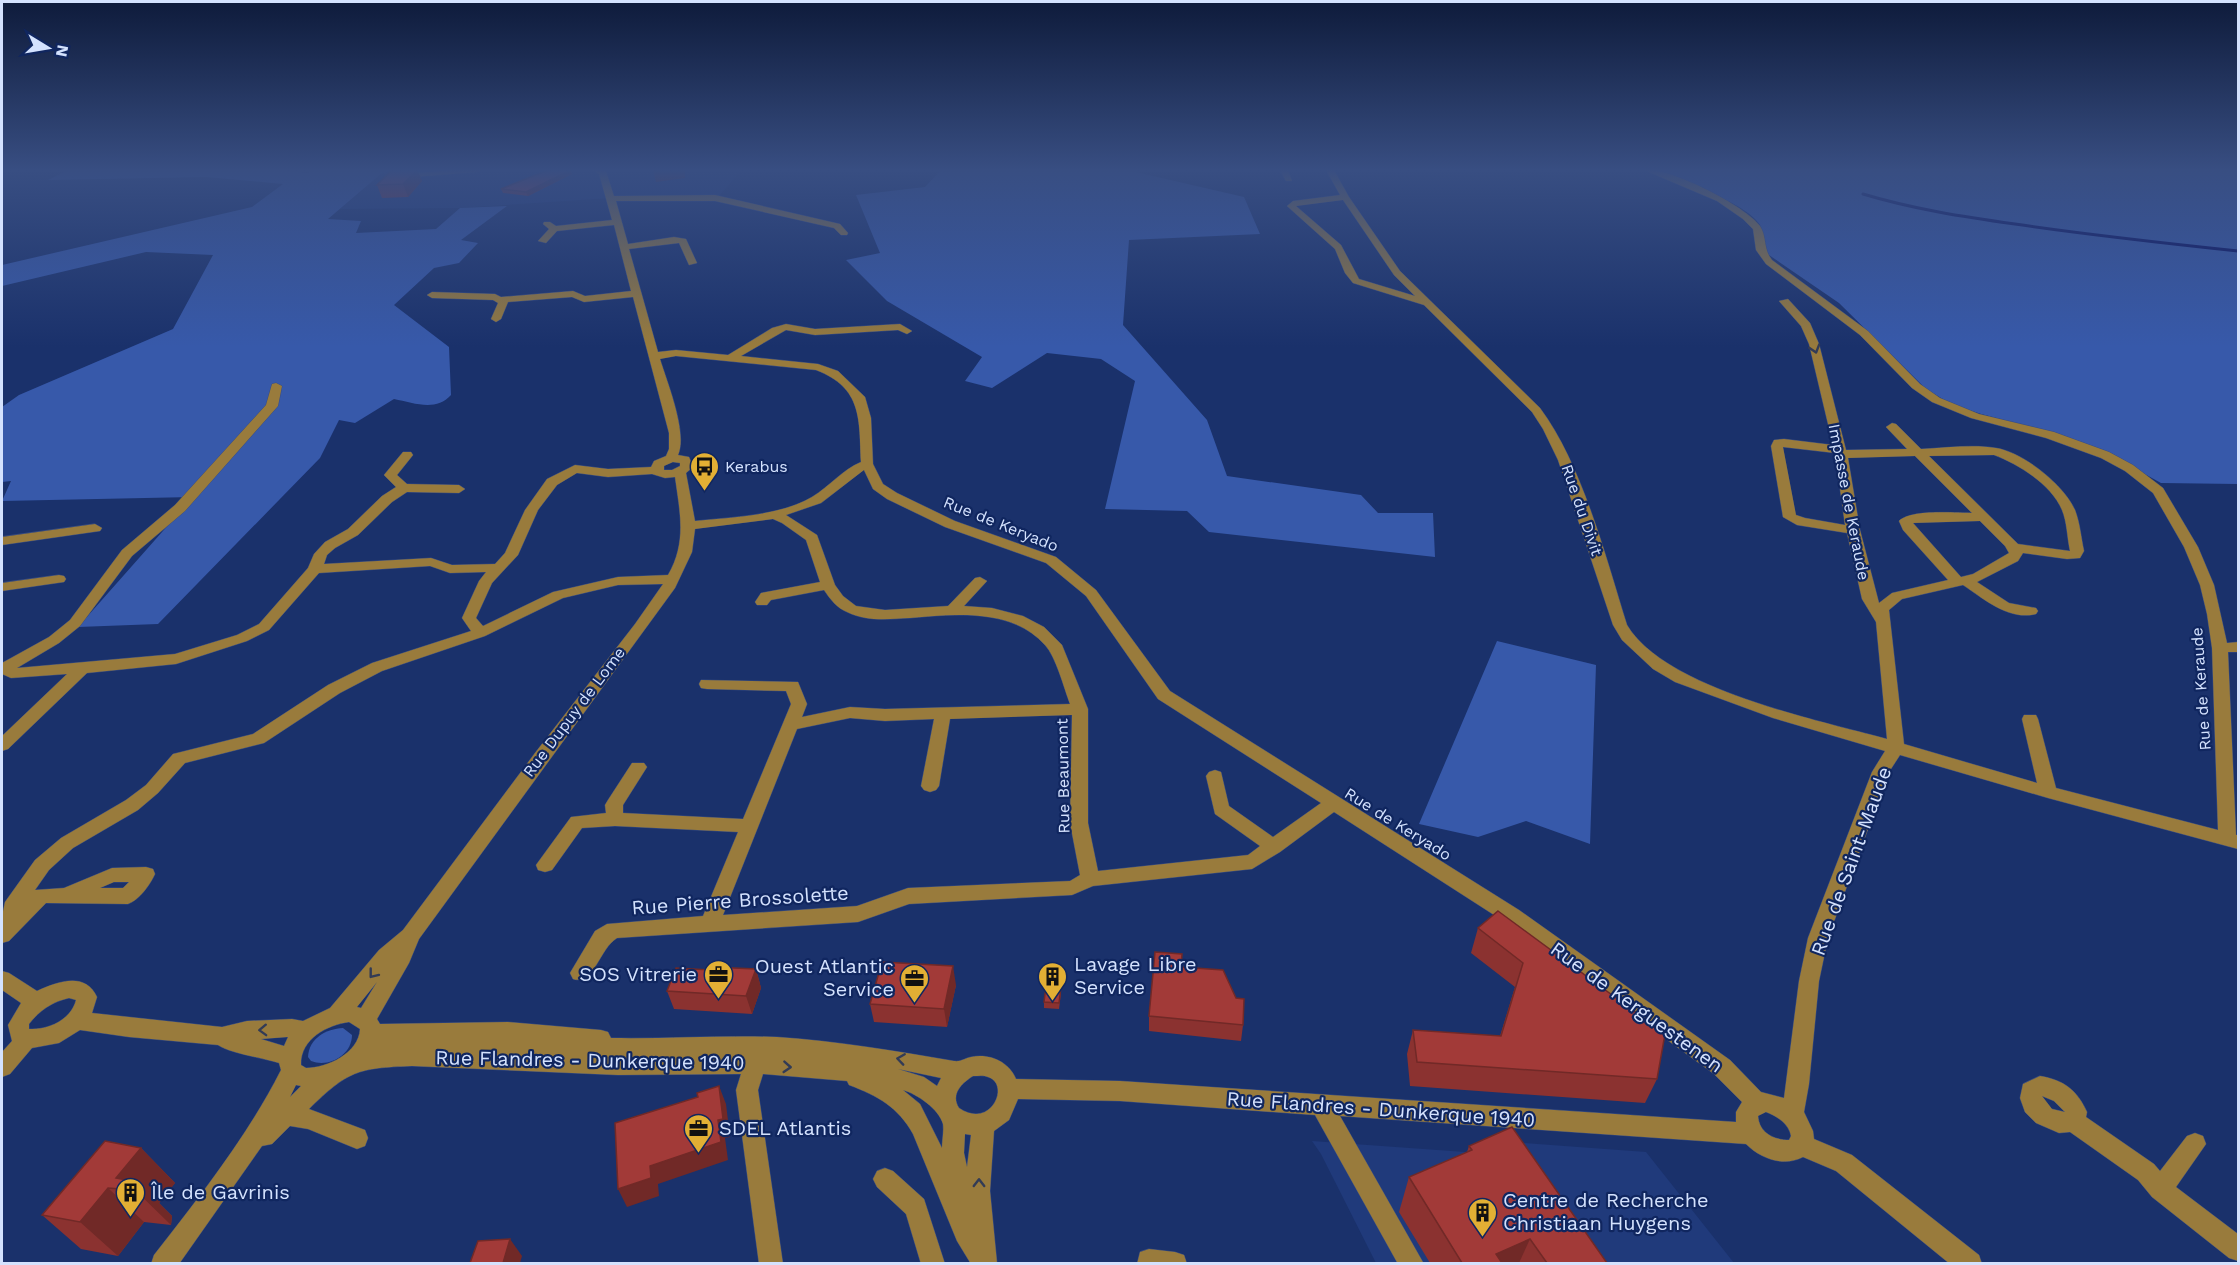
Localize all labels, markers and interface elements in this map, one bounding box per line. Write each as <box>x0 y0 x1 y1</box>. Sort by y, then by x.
north arrow <box>18 18 78 78</box>
text: N <box>52 43 73 58</box>
one-way arrow <box>1808 343 1820 354</box>
street label: Impasse de Keraude <box>1825 422 1873 582</box>
bus stop icon: Kerabus <box>688 450 720 492</box>
place label: Kerabus <box>725 457 788 476</box>
street label: Rue du Divit <box>1557 462 1607 558</box>
street label: Rue de Keryado <box>941 492 1061 556</box>
street label: Rue de Keraude <box>2187 627 2215 751</box>
street label: Rue Dupuy de Lome <box>519 643 629 781</box>
street label: Rue Beaumont <box>1052 718 1074 834</box>
street label: Rue de Saint-Maude <box>1806 763 1896 959</box>
street label: Rue de Keryado <box>1341 784 1455 864</box>
street label: Rue Pierre Brossolette <box>631 880 849 920</box>
street label: Rue de Kerguestenen <box>1546 936 1728 1078</box>
place label: Lavage Libre Service <box>1074 952 1197 999</box>
place label: Ouest Atlantic Service <box>755 954 894 1001</box>
office icon: SOS Vitrerie <box>702 958 734 1000</box>
building icon: Lavage Libre Service <box>1037 960 1069 1002</box>
place label: SOS Vitrerie <box>579 962 697 986</box>
office icon: Ouest Atlantic Service <box>899 962 931 1004</box>
one-way arrow <box>369 967 380 978</box>
one-way arrow <box>259 1024 268 1036</box>
street label: Rue Flandres - Dunkerque 1940 <box>435 1045 745 1075</box>
one-way arrow <box>896 1053 905 1065</box>
one-way arrow <box>783 1060 792 1073</box>
street label: Rue Flandres - Dunkerque 1940 <box>1226 1086 1536 1132</box>
office icon: SDEL Atlantis <box>682 1112 714 1154</box>
place label: SDEL Atlantis <box>719 1116 851 1140</box>
building icon: Île de Gavrinis <box>114 1176 146 1218</box>
one-way arrow <box>973 1179 985 1188</box>
place label: Île de Gavrinis <box>150 1180 290 1204</box>
place label: Centre de Recherche Christiaan Huygens <box>1503 1188 1709 1235</box>
building icon: Centre de Recherche Christiaan Huygens <box>1466 1196 1498 1238</box>

